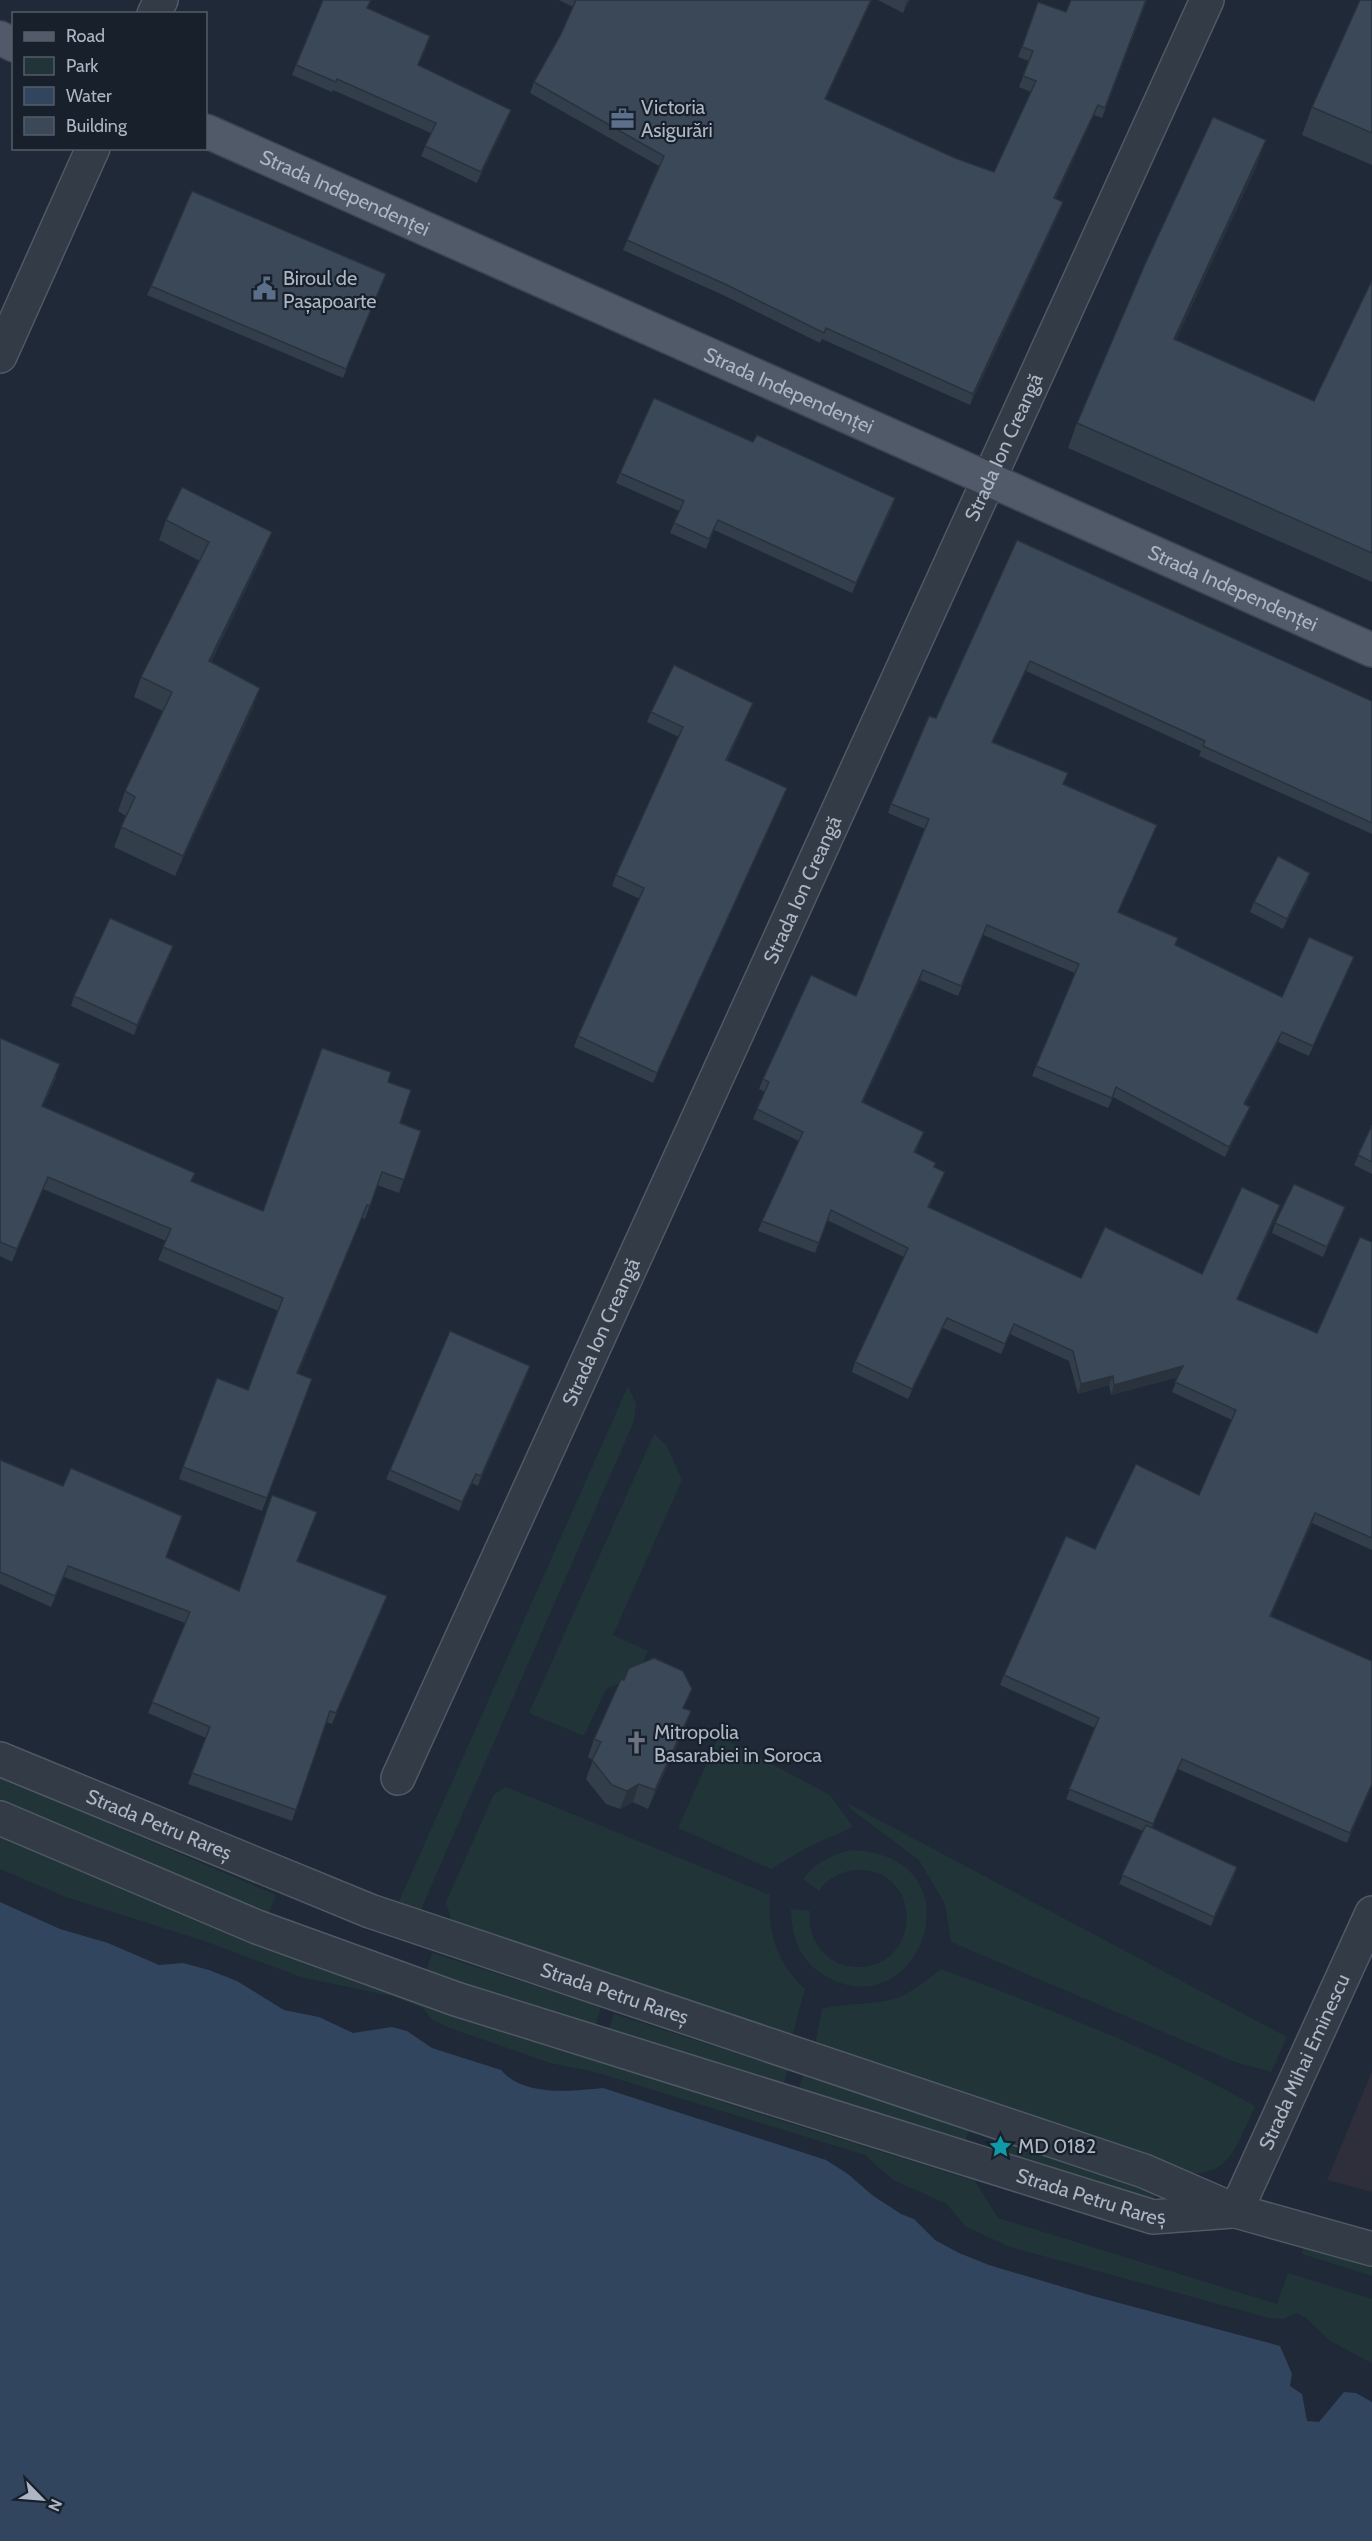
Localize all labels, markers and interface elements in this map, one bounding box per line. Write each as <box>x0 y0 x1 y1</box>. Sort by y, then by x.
legend <box>12 12 207 150</box>
text: Road <box>66 25 105 47</box>
text: Park <box>66 55 99 77</box>
text: Water <box>66 85 112 107</box>
place label: Victoria Asigurări <box>641 95 713 142</box>
office icon: Victoria Asigurări <box>610 106 636 132</box>
text: Building <box>66 115 128 137</box>
street label: Strada Independenței <box>256 145 433 241</box>
place label: Biroul de Pașapoarte <box>283 266 377 314</box>
public building icon: Biroul de Pașapoarte <box>252 276 278 302</box>
street label: Strada Independenței <box>700 342 877 439</box>
street label: Strada Ion Creangă <box>960 369 1048 525</box>
street label: Strada Independenței <box>1144 540 1321 636</box>
street label: Strada Ion Creangă <box>758 812 846 967</box>
street label: Strada Ion Creangă <box>557 1254 645 1410</box>
place label: Mitropolia Basarabiei in Soroca <box>654 1720 822 1767</box>
church icon: Mitropolia Basarabiei in Soroca <box>623 1730 649 1756</box>
street label: Strada Petru Rareș <box>83 1784 235 1866</box>
street label: Strada Petru Rareș <box>537 1957 692 2030</box>
street label: Strada Mihai Eminescu <box>1254 1970 1355 2154</box>
place icon: MD 0182 <box>987 2133 1013 2159</box>
place label: MD 0182 <box>1018 2134 1096 2158</box>
street label: Strada Petru Rareș <box>1013 2163 1166 2230</box>
north arrow <box>12 2469 72 2529</box>
text: N <box>44 2496 66 2514</box>

